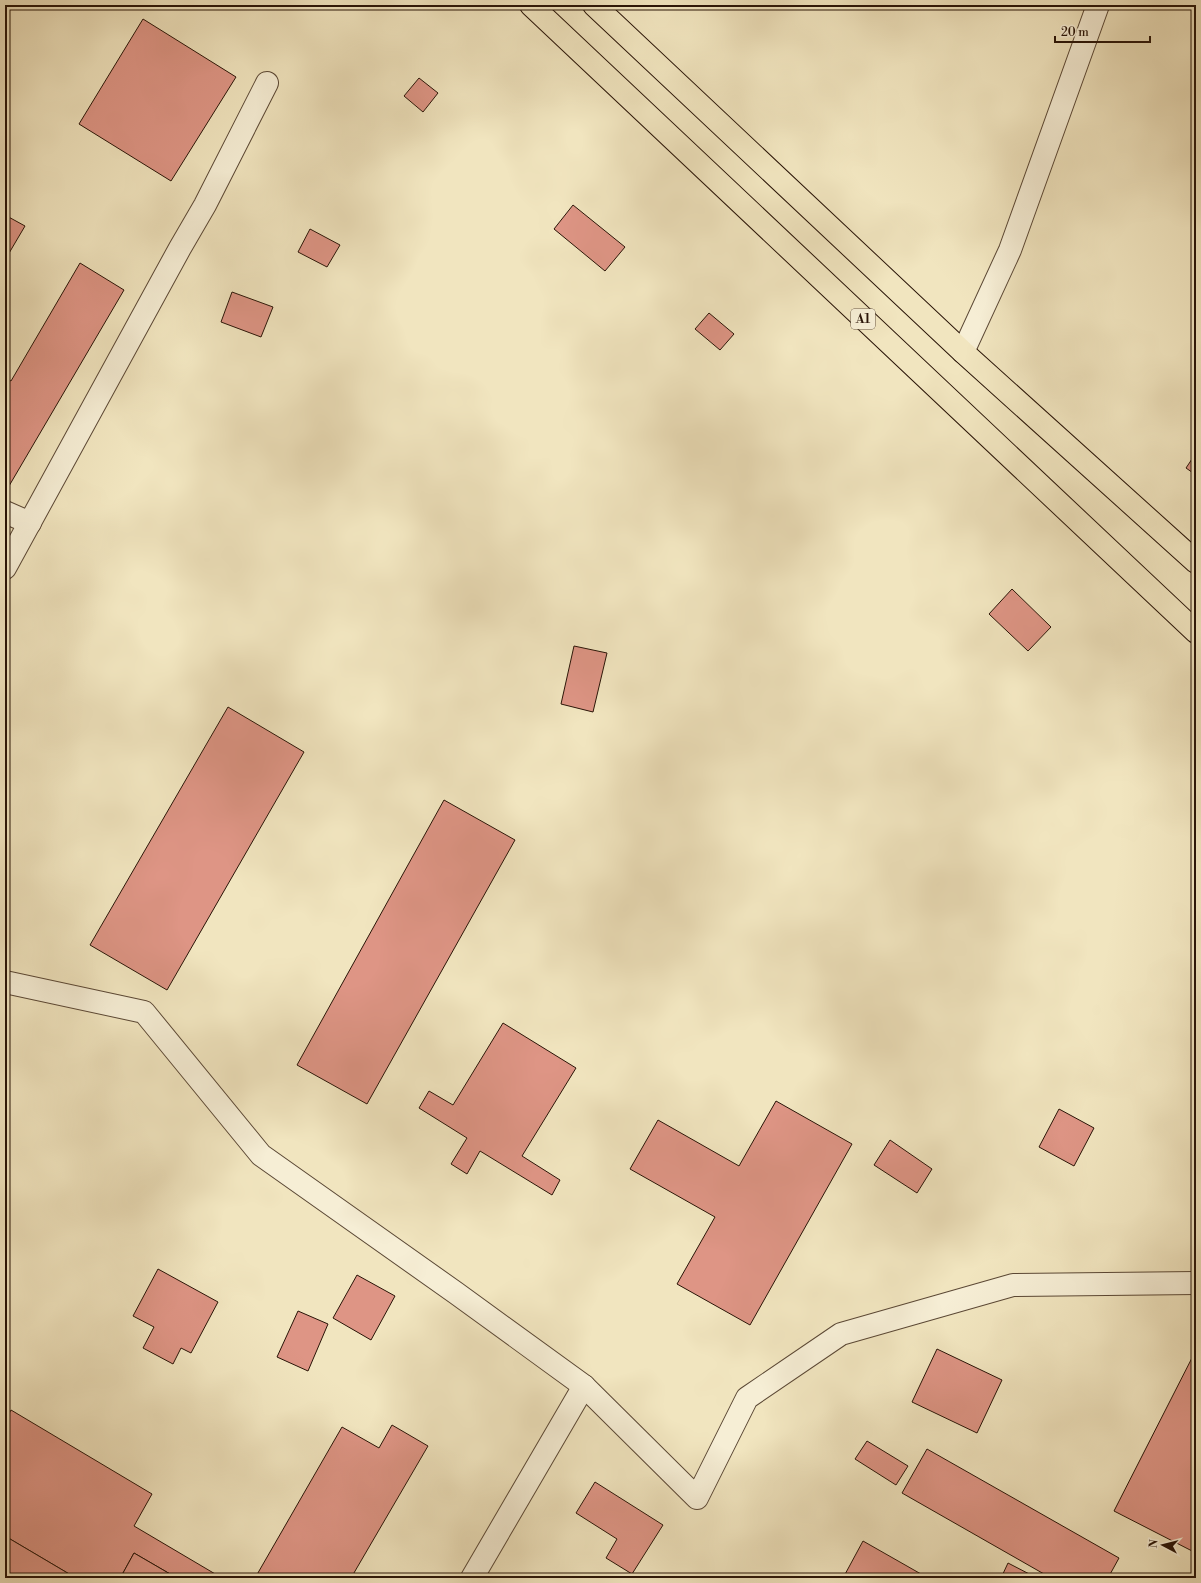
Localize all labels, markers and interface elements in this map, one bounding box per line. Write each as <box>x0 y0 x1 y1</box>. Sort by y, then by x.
scale bar <box>1055 18 1150 44</box>
text: 20 m <box>1061 25 1089 40</box>
road number: A1 <box>851 309 875 329</box>
north arrow <box>1143 1525 1183 1565</box>
text: N <box>1147 1538 1162 1549</box>

